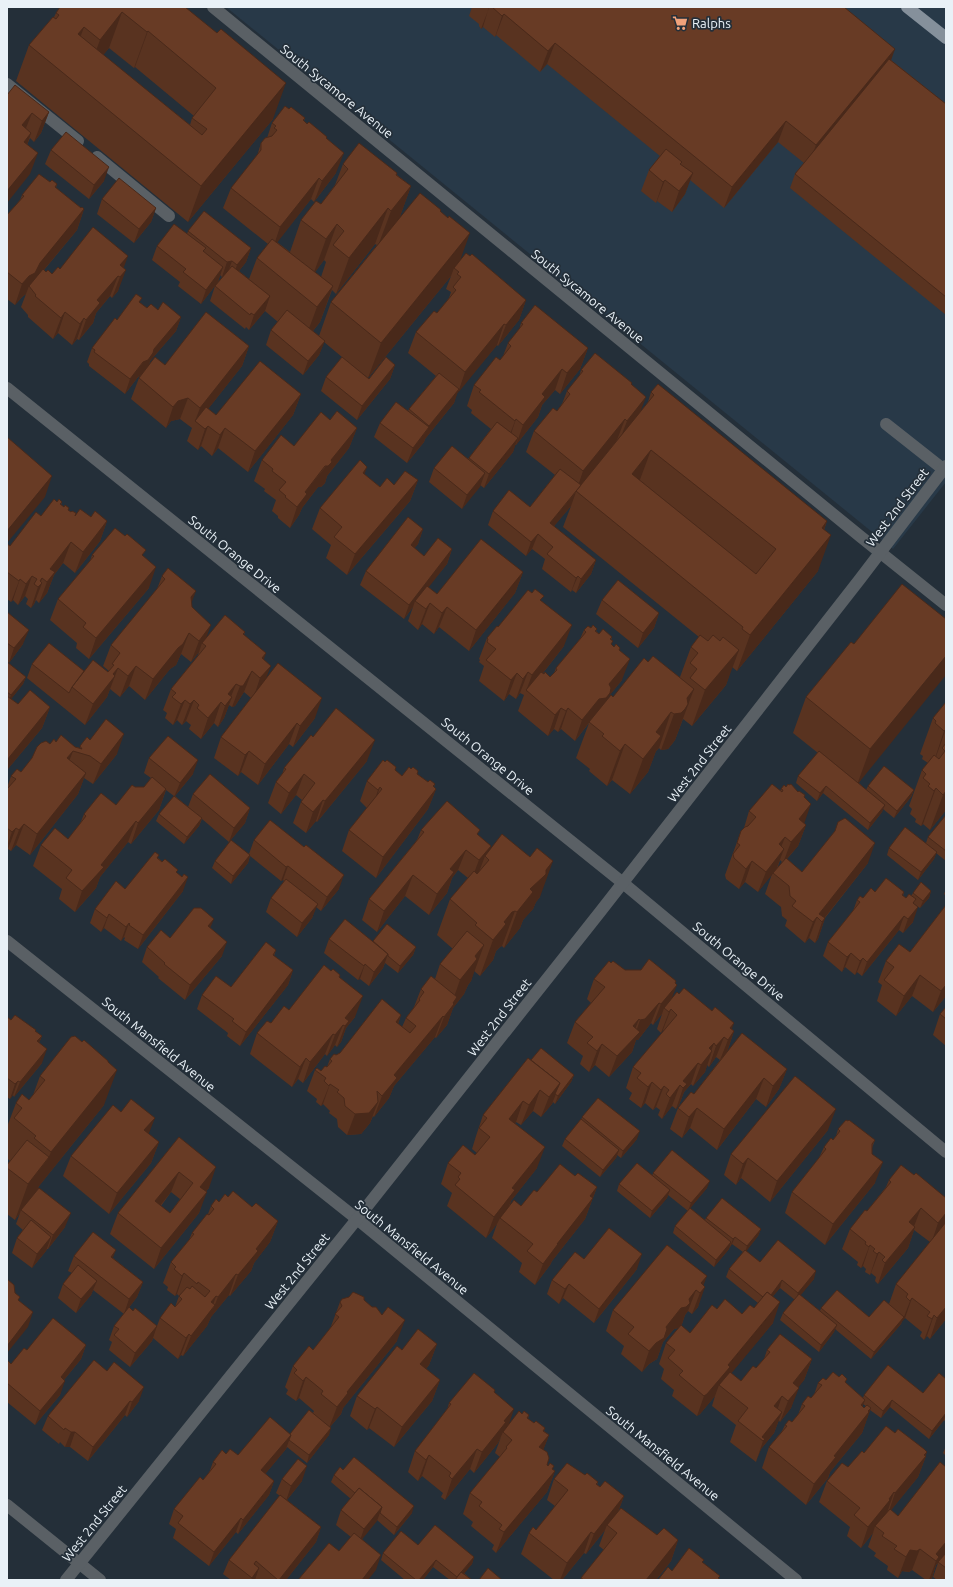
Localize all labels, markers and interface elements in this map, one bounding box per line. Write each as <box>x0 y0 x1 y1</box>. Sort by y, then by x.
supermarket icon: Ralphs <box>671 14 689 32</box>
place label: Ralphs <box>692 16 731 30</box>
street label: South Sycamore Avenue <box>278 41 396 141</box>
street label: South Sycamore Avenue <box>529 246 647 346</box>
street label: West 2nd Street <box>863 465 931 549</box>
street label: South Orange Drive <box>186 512 284 596</box>
street label: South Orange Drive <box>439 714 537 798</box>
street label: West 2nd Street <box>664 722 734 804</box>
street label: South Orange Drive <box>691 919 787 1003</box>
street label: West 2nd Street <box>464 976 534 1058</box>
street label: South Mansfield Avenue <box>100 994 218 1094</box>
street label: South Mansfield Avenue <box>353 1197 471 1297</box>
street label: West 2nd Street <box>262 1230 332 1312</box>
street label: South Mansfield Avenue <box>604 1403 722 1503</box>
street label: West 2nd Street <box>59 1482 129 1564</box>

